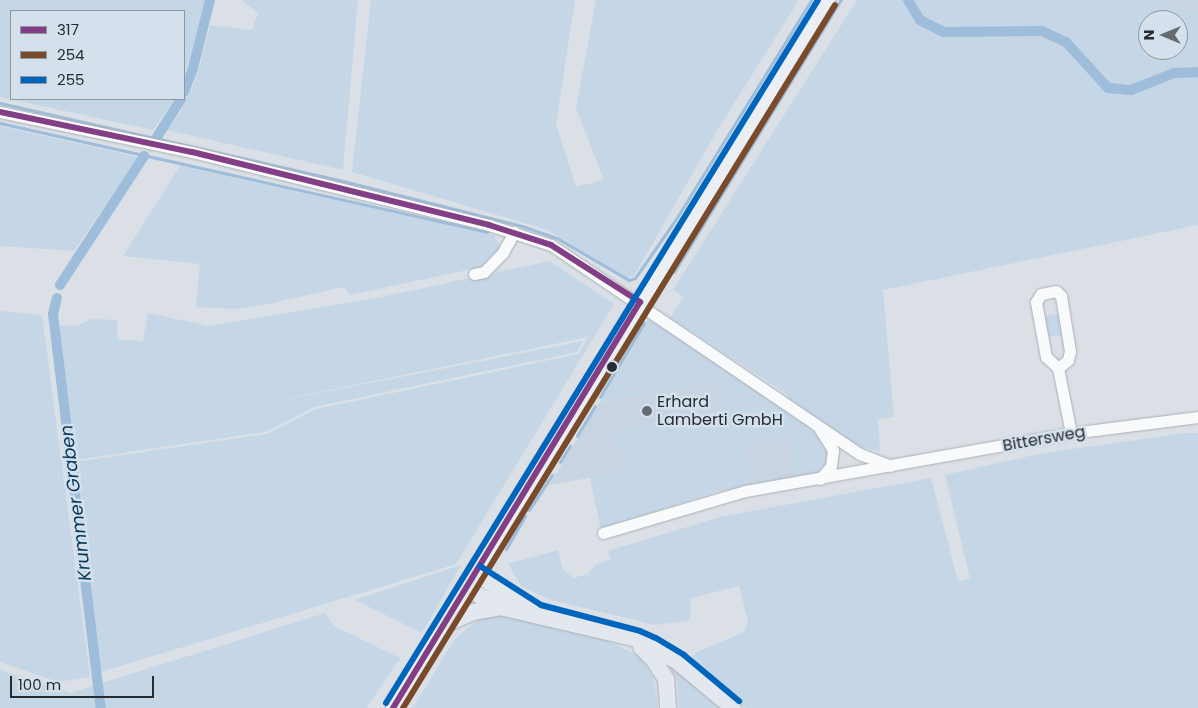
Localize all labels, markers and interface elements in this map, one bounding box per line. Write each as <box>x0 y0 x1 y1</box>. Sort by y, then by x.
legend <box>10 10 185 100</box>
north arrow <box>1138 10 1188 60</box>
text: 317 <box>57 19 79 40</box>
text: N <box>1139 30 1159 40</box>
text: 254 <box>57 44 84 65</box>
text: 255 <box>57 69 84 90</box>
unlabelled marker <box>607 362 617 372</box>
place label: Erhard Lamberti GmbH <box>657 392 783 430</box>
marker: Erhard Lamberti GmbH <box>641 405 653 417</box>
street label: Bittersweg <box>1001 422 1087 456</box>
water label: Krummer Graben <box>56 424 96 582</box>
scale bar <box>12 666 156 698</box>
text: 100 m <box>18 674 61 695</box>

